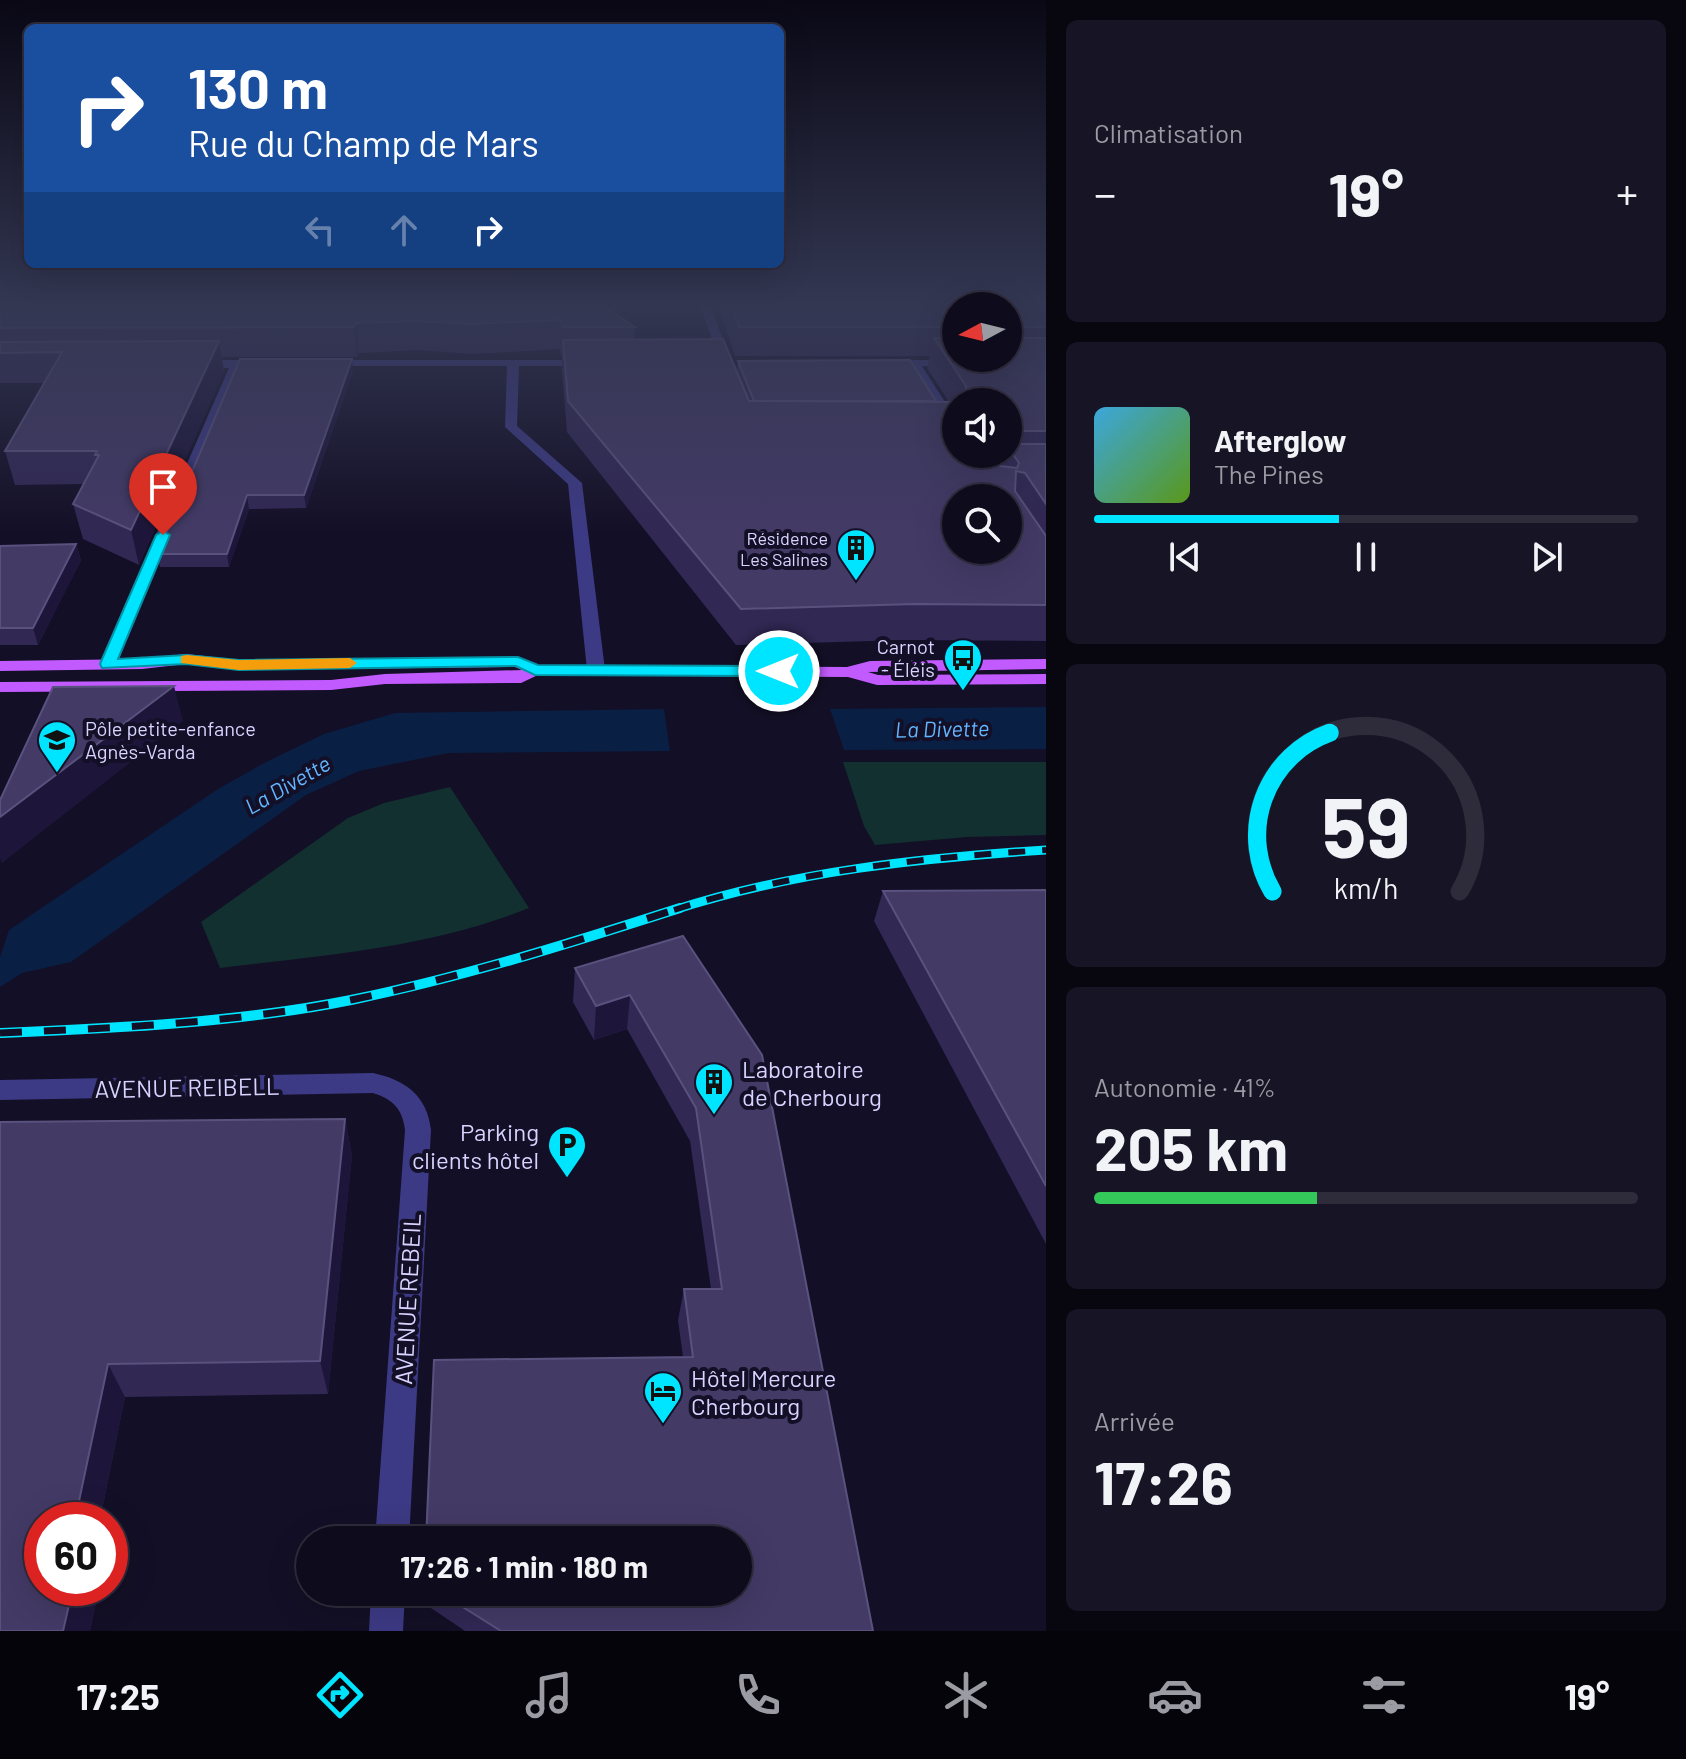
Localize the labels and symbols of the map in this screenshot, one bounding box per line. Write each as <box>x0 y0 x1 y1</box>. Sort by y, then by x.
north arrow <box>942 292 1022 372</box>
pin <box>129 453 197 535</box>
place label: Résidence Les Salines <box>740 527 828 570</box>
building icon: Résidence Les Salines <box>835 527 877 582</box>
position arrow <box>737 629 821 713</box>
place label: Carnot - Éléis <box>877 634 935 681</box>
bus stop icon: Carnot - Éléis <box>942 637 984 692</box>
water label: La Divette <box>895 714 989 742</box>
place label: Pôle petite-enfance Agnès-Varda <box>85 716 256 763</box>
school or university icon: Pôle petite-enfance Agnès-Varda <box>36 719 78 774</box>
water label: La Divette <box>240 749 334 819</box>
place label: Laboratoire de Cherbourg <box>742 1054 882 1111</box>
building icon: Laboratoire de Cherbourg <box>693 1061 735 1116</box>
street label: AVENUE REIBELL <box>94 1071 280 1103</box>
place label: Parking clients hôtel <box>412 1117 539 1174</box>
parking icon: Parking clients hôtel <box>546 1124 588 1179</box>
street label: AVENUE REBEIL <box>388 1213 426 1385</box>
place label: Hôtel Mercure Cherbourg <box>691 1363 836 1420</box>
hotel icon: Hôtel Mercure Cherbourg <box>642 1370 684 1425</box>
speed limit sign: 60 <box>24 1502 128 1606</box>

